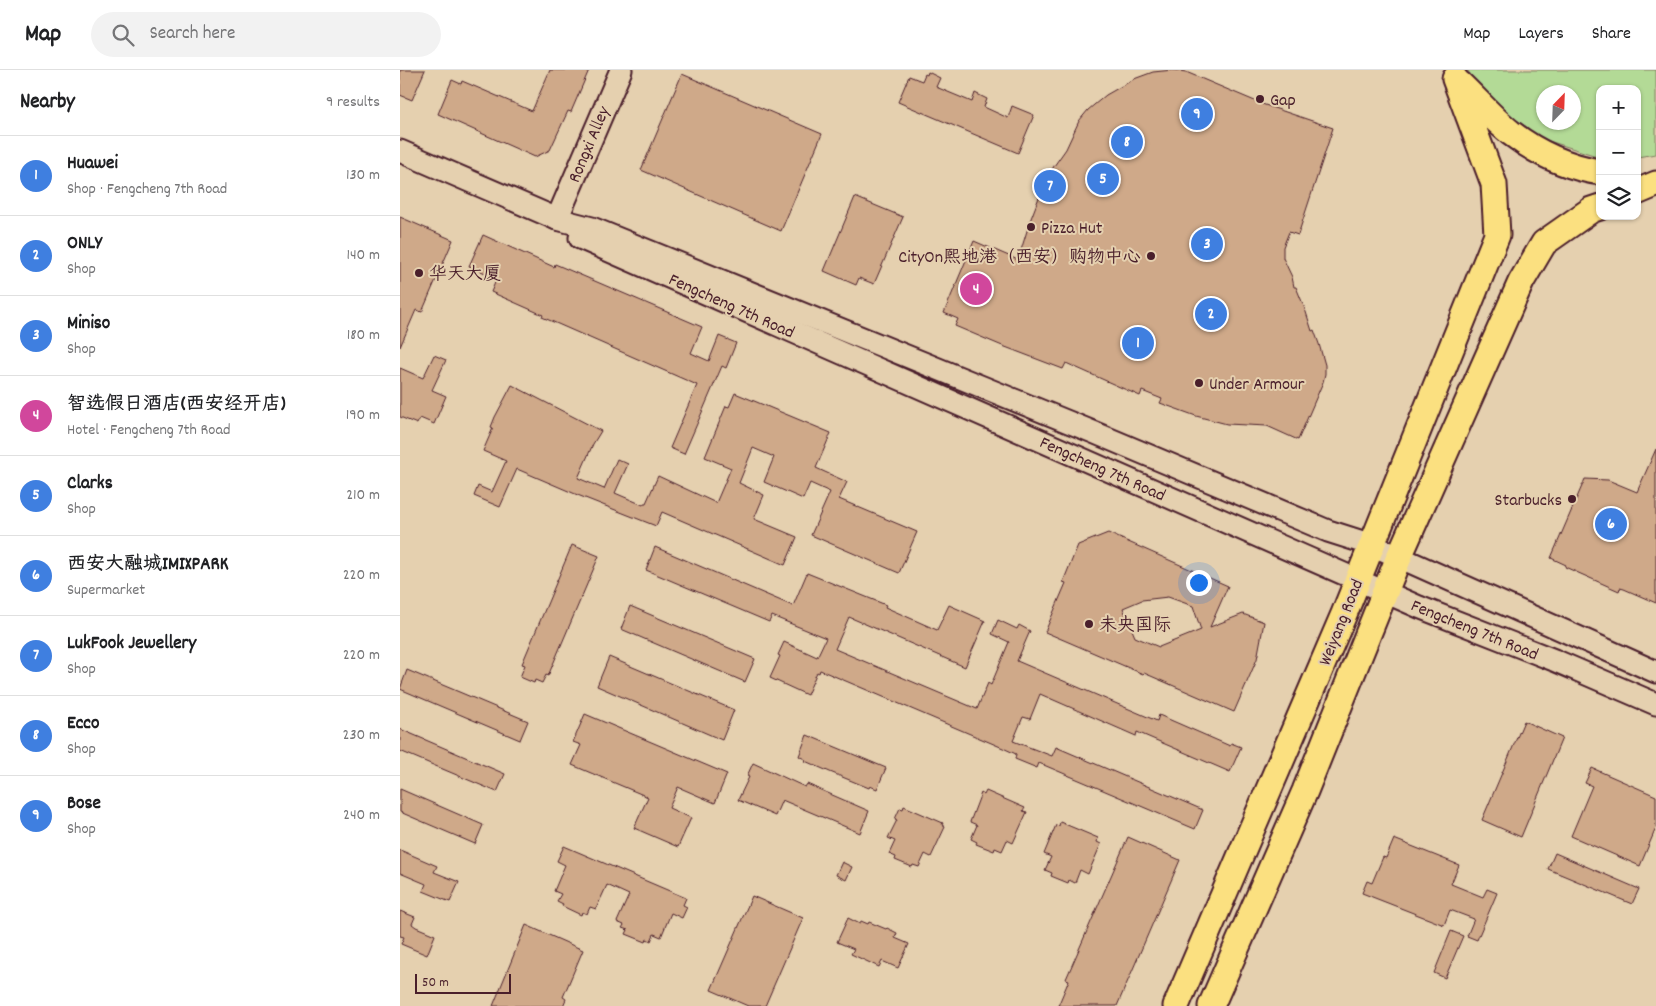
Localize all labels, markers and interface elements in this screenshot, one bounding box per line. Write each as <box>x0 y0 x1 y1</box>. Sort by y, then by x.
search box <box>91 12 441 57</box>
text: Map <box>25 18 61 52</box>
icon: search <box>109 21 137 49</box>
text: Search here <box>149 21 235 48</box>
text: Map <box>1463 22 1490 47</box>
text: Layers <box>1518 22 1564 47</box>
text: Share <box>1592 22 1631 47</box>
north arrow <box>1536 85 1581 130</box>
map controls <box>1596 85 1641 220</box>
button: + <box>1596 85 1641 130</box>
text: Nearby <box>20 88 75 118</box>
place label: Gap <box>1270 89 1296 114</box>
text: 9 results <box>326 91 380 114</box>
marker: Gap <box>1254 93 1266 105</box>
pin: 9 <box>1181 95 1213 133</box>
street label: Rongxi Alley <box>563 102 618 187</box>
pin: 8 <box>1111 123 1143 161</box>
button: − <box>1596 130 1641 175</box>
text: Huawei <box>67 151 118 178</box>
pin: 5 <box>1087 160 1119 198</box>
text: 1 <box>34 164 38 187</box>
text: 130 m <box>346 164 380 187</box>
pin: 7 <box>1034 167 1066 205</box>
button: layers <box>1596 175 1641 220</box>
text: Shop · Fengcheng 7th Road <box>67 178 227 201</box>
place label: Pizza Hut <box>1041 217 1103 242</box>
marker: Pizza Hut <box>1025 221 1037 233</box>
pin: 3 <box>1191 225 1223 263</box>
text: ONLY <box>67 231 102 258</box>
text: 2 <box>33 244 40 267</box>
text: 140 m <box>346 244 380 267</box>
place label: CityOn熙地港（西安）购物中心 <box>898 246 1141 271</box>
marker: CityOn熙地港（西安）购物中心 <box>1145 250 1157 262</box>
text: Shop <box>67 258 96 281</box>
place label: 华天大厦 <box>429 263 501 288</box>
marker: 华天大厦 <box>413 267 425 279</box>
street label: Fengcheng 7th Road <box>664 268 798 346</box>
pin: 4 <box>960 270 992 308</box>
pin: 2 <box>1195 295 1227 333</box>
text: Miniso <box>67 311 110 338</box>
text: 3 <box>32 324 40 347</box>
text: 180 m <box>347 324 380 347</box>
pin: 1 <box>1122 324 1154 362</box>
text: Shop <box>67 338 96 361</box>
place label: Under Armour <box>1209 373 1305 398</box>
marker: Under Armour <box>1193 377 1205 389</box>
text: 智选假日酒店(西安经开店) <box>67 392 286 419</box>
text: 4 <box>33 404 39 427</box>
text: 190 m <box>346 404 380 427</box>
text: Hotel · Fengcheng 7th Road <box>67 419 230 442</box>
street label: Fengcheng 7th Road <box>1035 431 1169 509</box>
text: Clarks <box>67 471 113 498</box>
text: 5 <box>32 484 40 507</box>
text: 210 m <box>346 484 380 507</box>
place label: Starbucks <box>1495 489 1562 514</box>
marker: Starbucks <box>1566 493 1578 505</box>
text: Shop <box>67 498 96 521</box>
pin: 6 <box>1595 505 1627 543</box>
text: 西安大融城IMIXPARK <box>67 552 229 579</box>
text: 6 <box>32 564 40 587</box>
text: 220 m <box>343 564 380 587</box>
your location <box>1186 570 1212 596</box>
street label: Weiyang Road <box>1314 576 1371 670</box>
text: Supermarket <box>67 579 145 602</box>
street label: Fengcheng 7th Road <box>1407 594 1542 668</box>
place label: 未央国际 <box>1099 614 1171 639</box>
marker: 未央国际 <box>1083 618 1095 630</box>
text: LukFook Jewellery <box>67 631 196 658</box>
text: 7 <box>33 644 39 667</box>
text: 220 m <box>343 644 380 667</box>
text: Shop <box>67 658 96 681</box>
text: Ecco <box>67 711 99 738</box>
text: 8 <box>33 724 39 747</box>
text: 230 m <box>343 724 380 747</box>
text: Shop <box>67 738 96 761</box>
text: Bose <box>67 791 101 818</box>
text: 9 <box>32 804 40 827</box>
text: 240 m <box>343 804 380 827</box>
text: Shop <box>67 818 96 841</box>
scale bar <box>415 971 511 994</box>
text: 50 m <box>422 973 449 993</box>

